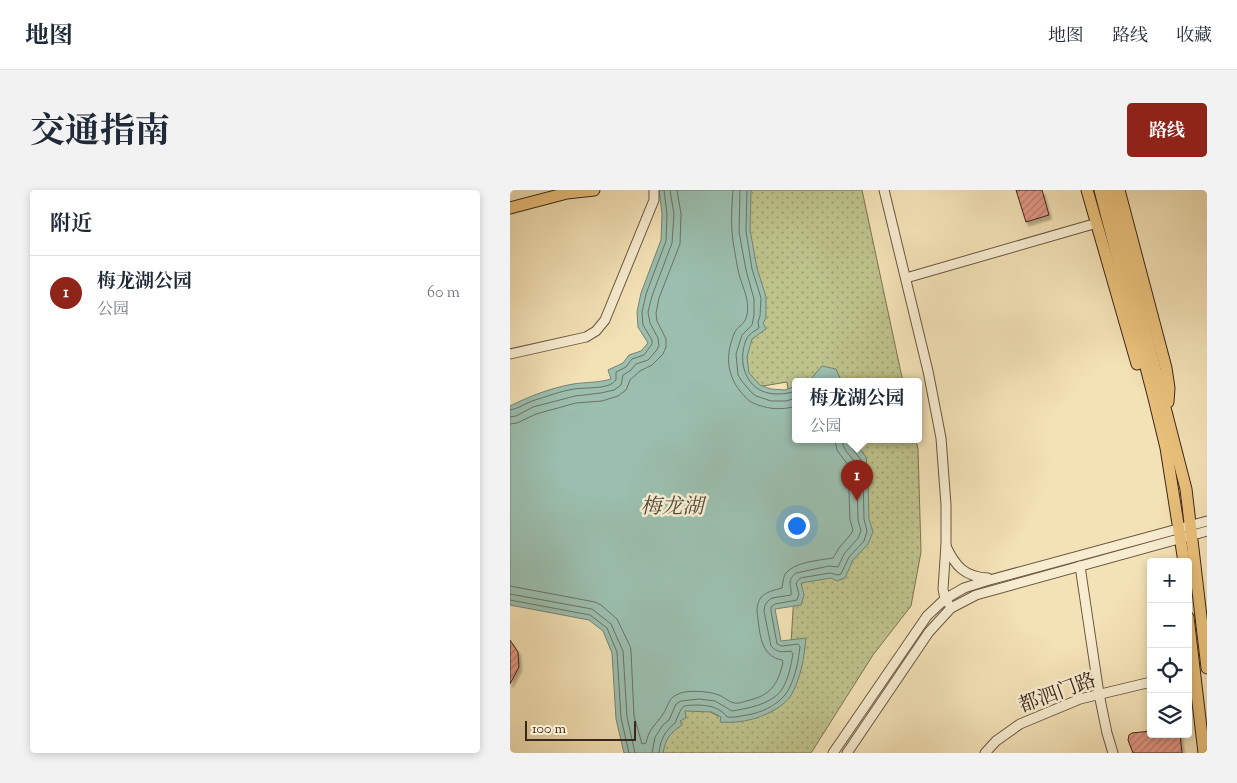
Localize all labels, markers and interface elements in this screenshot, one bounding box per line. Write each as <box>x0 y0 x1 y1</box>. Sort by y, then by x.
text: 地图 <box>25 20 73 54</box>
text: 地图 <box>1048 24 1084 50</box>
text: 路线 <box>1112 24 1148 50</box>
text: 收藏 <box>1176 24 1212 50</box>
button: 路线 <box>1127 103 1207 157</box>
text: 交通指南 <box>30 108 170 159</box>
text: 附近 <box>50 210 92 240</box>
text: 梅龙湖公园 <box>97 269 192 296</box>
text: 1 <box>63 282 69 305</box>
text: 60 m <box>427 282 460 305</box>
text: 公园 <box>97 299 129 322</box>
popup <box>792 378 922 443</box>
text: 梅龙湖公园 <box>809 386 905 413</box>
text: 公园 <box>809 416 842 439</box>
pin: 1 <box>841 460 873 501</box>
water label: 梅龙湖 <box>641 493 707 523</box>
your location <box>784 513 810 539</box>
map controls <box>1147 558 1192 738</box>
button: + <box>1147 558 1192 603</box>
button: − <box>1147 603 1192 648</box>
button: locate <box>1147 648 1192 693</box>
street label: 都泗门路 <box>1015 667 1100 722</box>
button: layers <box>1147 693 1192 738</box>
scale bar <box>525 718 636 741</box>
text: 100 m <box>532 720 566 740</box>

